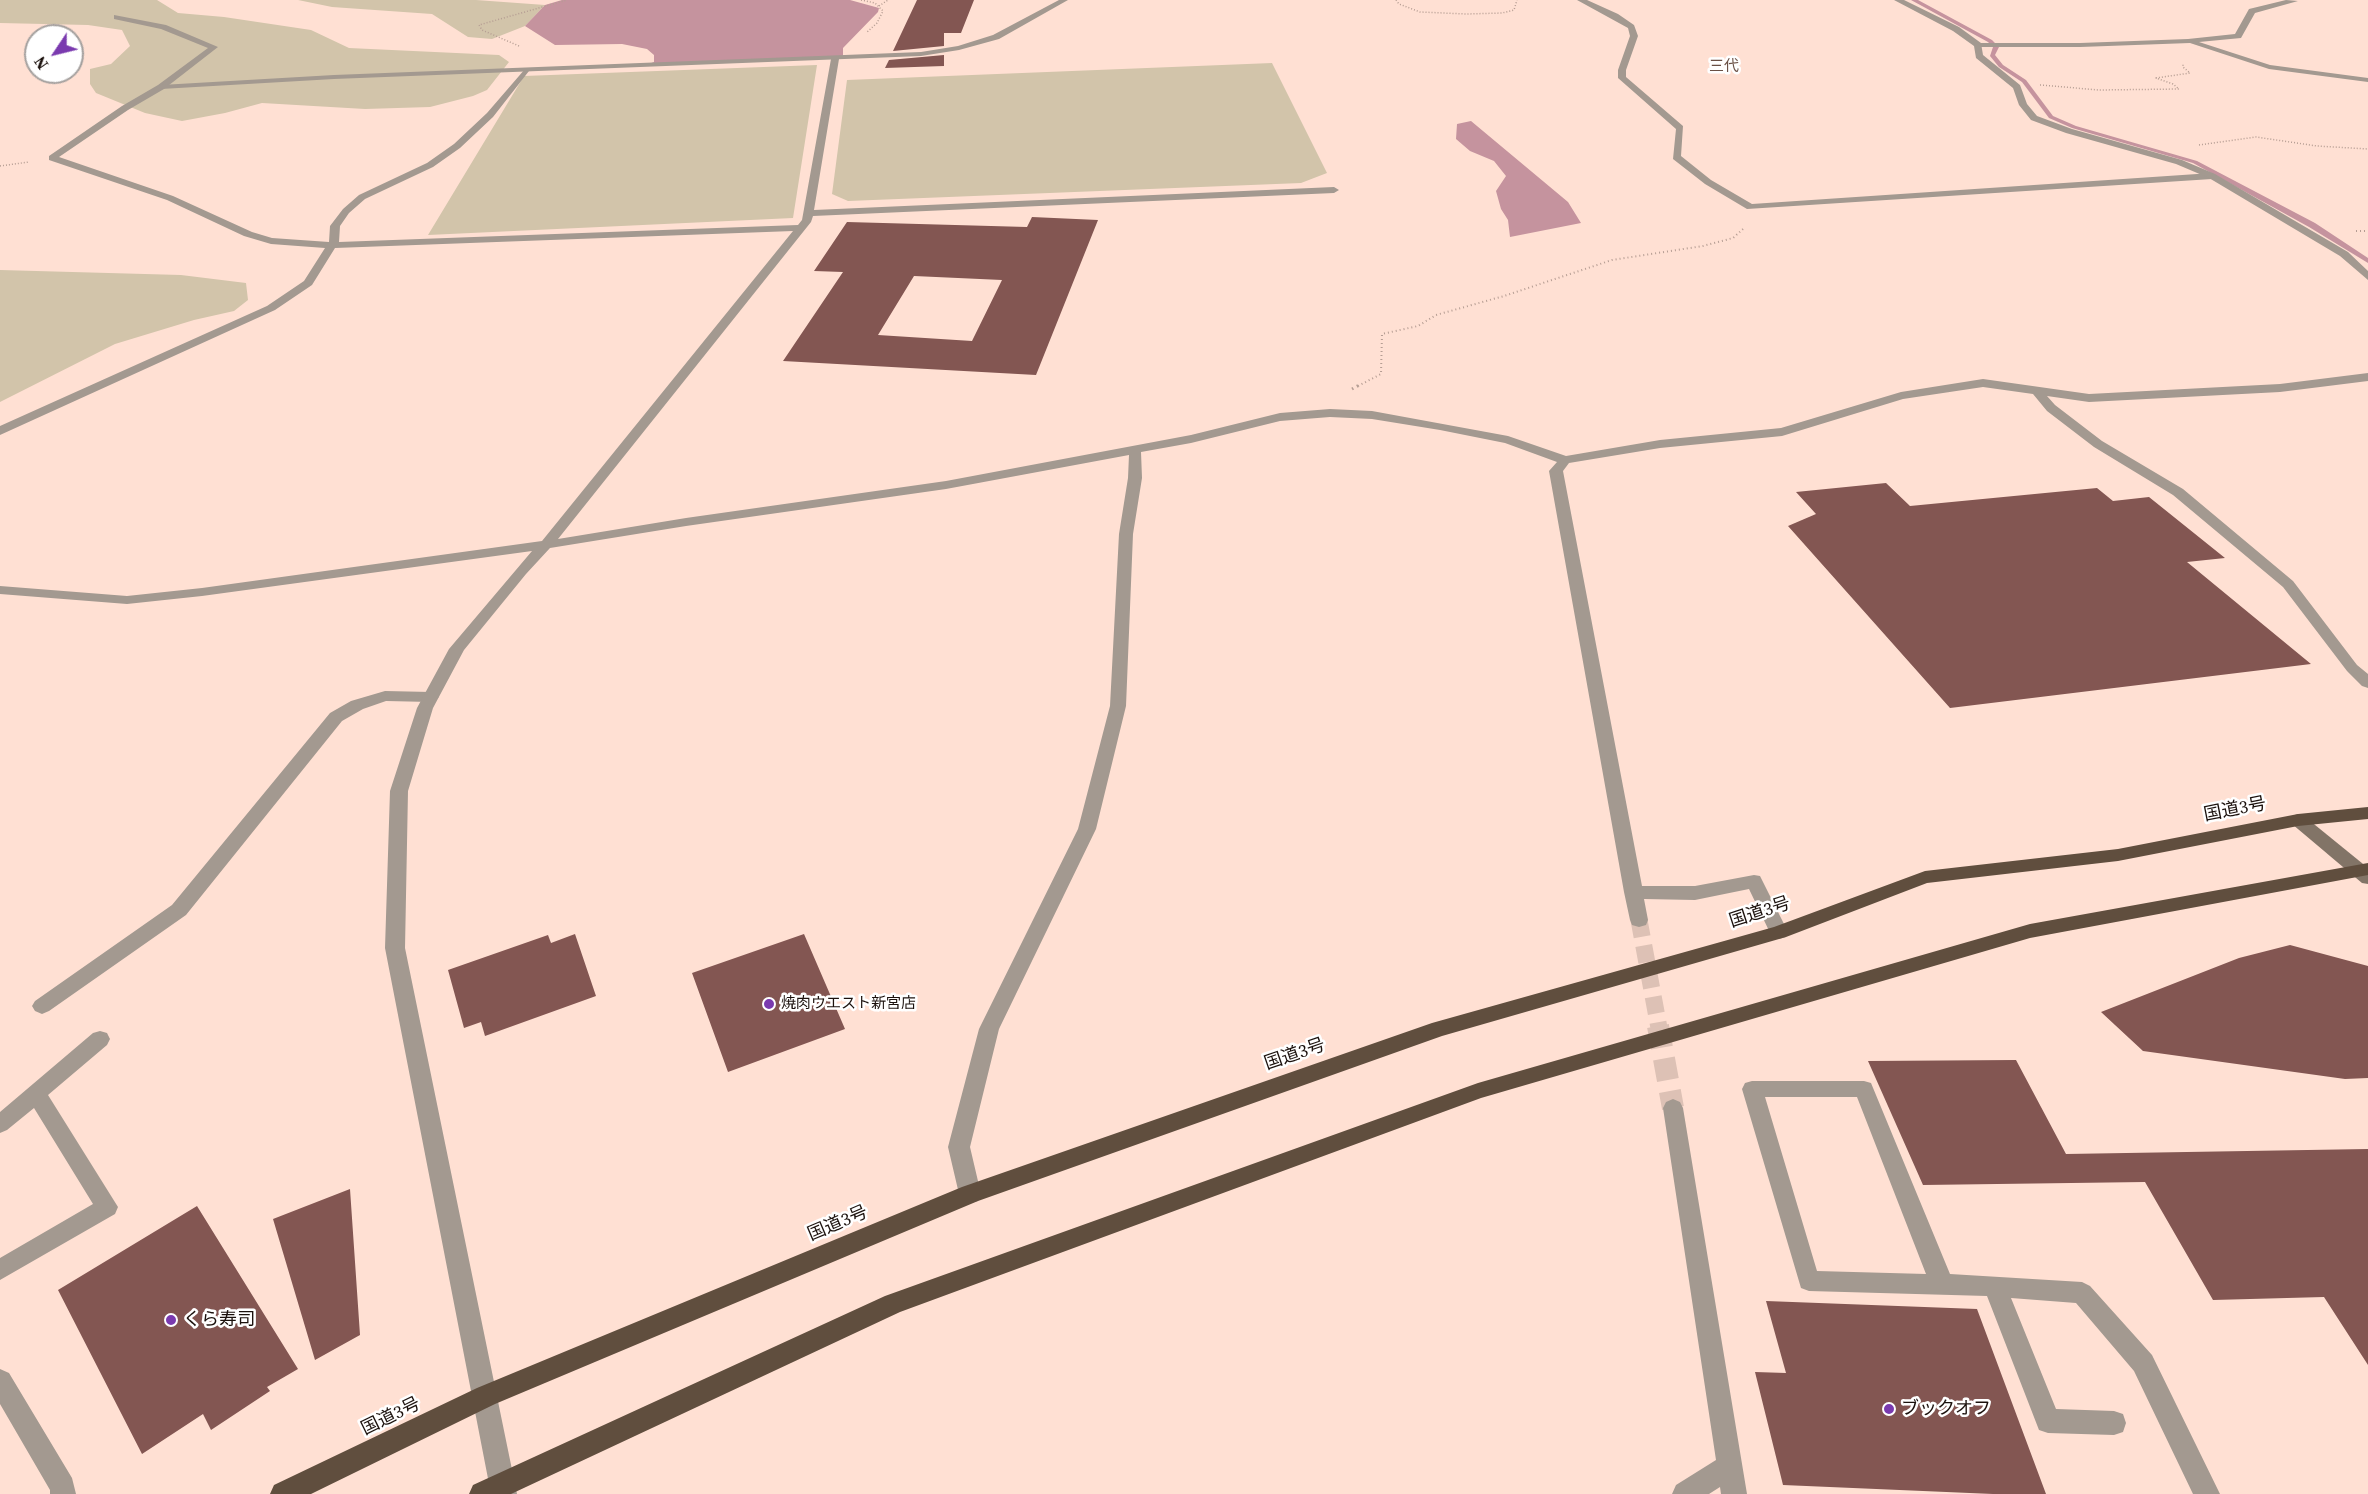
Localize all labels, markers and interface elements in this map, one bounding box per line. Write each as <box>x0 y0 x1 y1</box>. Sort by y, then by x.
north arrow <box>24 24 84 84</box>
text: N <box>29 52 53 74</box>
district label: 三代 <box>1709 58 1739 76</box>
street label: 国道3号 <box>2202 793 2268 827</box>
street label: 国道3号 <box>1727 893 1793 933</box>
place label: 焼肉ウエスト新宮店 <box>781 995 916 1013</box>
marker: 焼肉ウエスト新宮店 <box>762 997 776 1011</box>
street label: 国道3号 <box>1262 1035 1328 1075</box>
street label: 国道3号 <box>805 1202 871 1246</box>
place label: くら寿司 <box>183 1309 255 1331</box>
marker: くら寿司 <box>164 1313 178 1327</box>
street label: 国道3号 <box>358 1393 424 1441</box>
place label: ブックオフ <box>1901 1398 1991 1420</box>
marker: ブックオフ <box>1882 1402 1896 1416</box>

